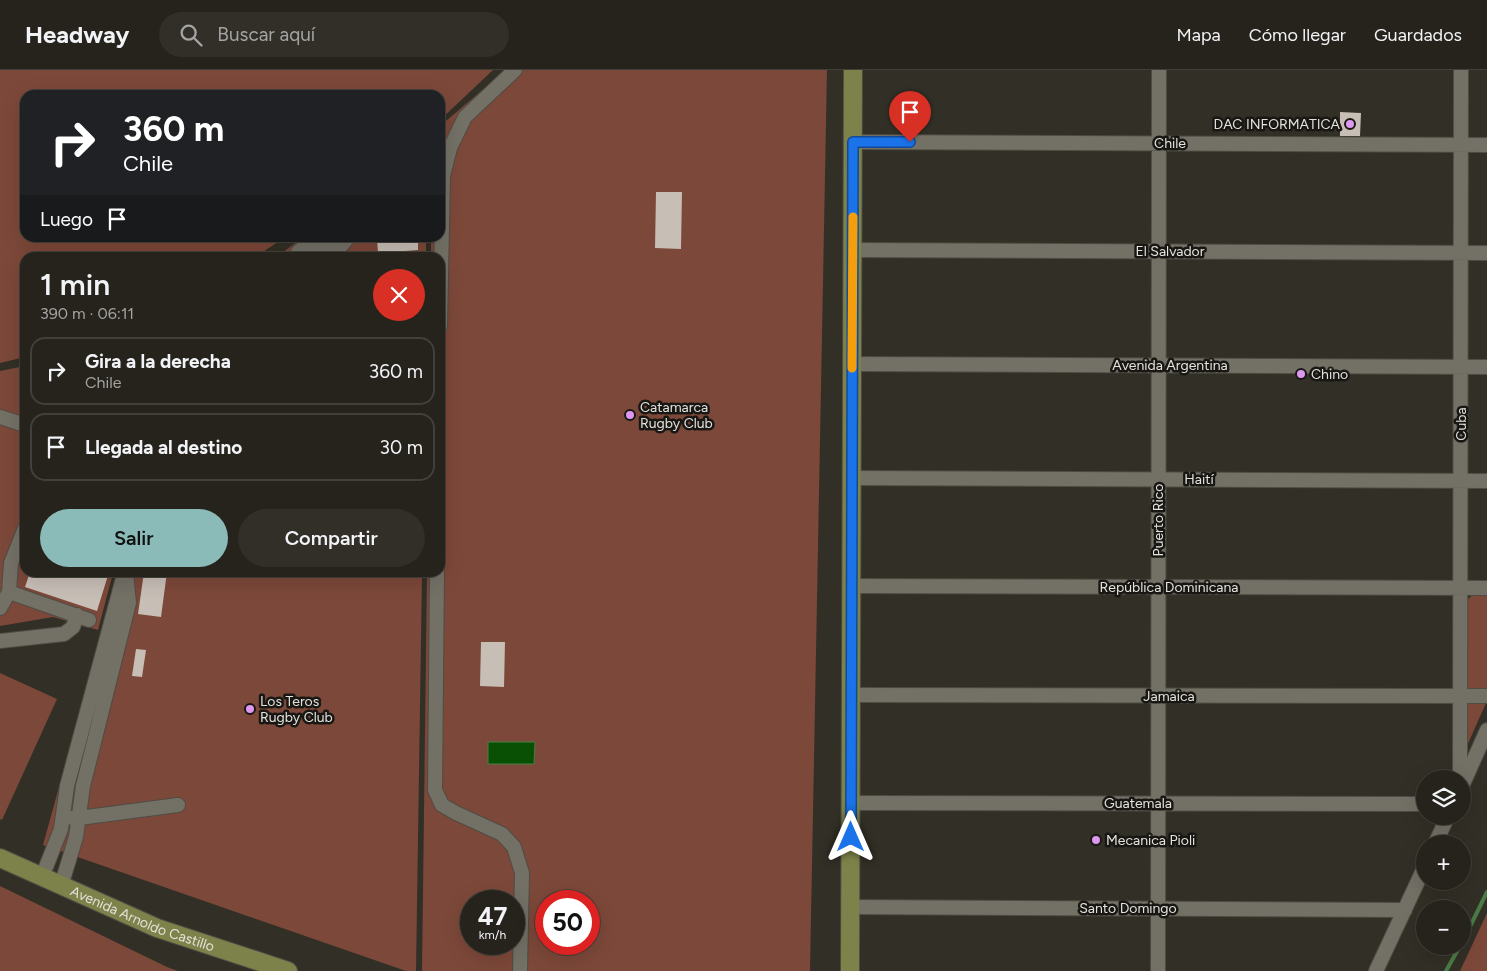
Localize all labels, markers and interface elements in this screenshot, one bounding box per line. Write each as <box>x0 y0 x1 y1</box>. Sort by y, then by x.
search box <box>159 12 509 57</box>
text: Headway <box>25 20 129 49</box>
icon: search <box>177 21 205 49</box>
text: Buscar aquí <box>217 23 315 46</box>
text: Mapa <box>1176 24 1221 46</box>
text: Cómo llegar <box>1249 24 1346 46</box>
text: Guardados <box>1374 24 1462 46</box>
pin <box>889 91 931 142</box>
icon: arrive <box>896 98 924 126</box>
text: 360 m <box>123 108 224 150</box>
icon: right <box>40 110 105 175</box>
place label: DAC INFORMATICA <box>1214 116 1341 133</box>
marker: DAC INFORMATICA <box>1344 118 1356 130</box>
street label: Chile <box>1154 135 1186 152</box>
text: Chile <box>123 150 173 177</box>
icon: arrive <box>103 205 131 233</box>
text: Luego <box>40 208 93 231</box>
street label: El Salvador <box>1136 243 1205 260</box>
text: 1 min <box>40 266 110 303</box>
button: close <box>373 269 425 321</box>
text: 390 m · 06:11 <box>40 304 134 323</box>
text: Gira a la derecha <box>85 350 231 373</box>
icon: right <box>42 357 70 385</box>
street label: Avenida Argentina <box>1112 357 1228 374</box>
text: 360 m <box>369 360 423 383</box>
place label: Chino <box>1311 366 1348 383</box>
marker: Chino <box>1295 368 1307 380</box>
text: Chile <box>85 373 121 392</box>
place label: Catamarca Rugby Club <box>640 399 713 432</box>
street label: Cuba <box>1453 407 1470 441</box>
marker: Catamarca Rugby Club <box>624 409 636 421</box>
icon: arrive <box>42 433 70 461</box>
text: Llegada al destino <box>85 436 242 459</box>
text: 30 m <box>380 436 423 459</box>
street label: Haití <box>1184 471 1214 488</box>
street label: Puerto Rico <box>1150 484 1167 556</box>
button: Salir <box>40 509 228 567</box>
button: Compartir <box>238 509 425 567</box>
street label: República Dominicana <box>1100 579 1238 596</box>
street label: Jamaica <box>1143 688 1195 705</box>
place label: Los Teros Rugby Club <box>260 693 333 726</box>
marker: Los Teros Rugby Club <box>244 703 256 715</box>
map controls <box>1416 770 1471 955</box>
button: layers <box>1416 770 1471 825</box>
street label: Guatemala <box>1104 795 1172 812</box>
position arrow <box>824 810 876 862</box>
place label: Mecanica Pioli <box>1106 832 1195 849</box>
marker: Mecanica Pioli <box>1090 834 1102 846</box>
button: + <box>1416 835 1471 890</box>
street label: Avenida Arnoldo Castillo <box>68 882 217 955</box>
speed limit sign: 50 <box>535 890 600 955</box>
street label: Santo Domingo <box>1079 900 1177 917</box>
button: − <box>1416 900 1471 955</box>
text: 47 <box>478 901 507 931</box>
text: km/h <box>479 928 506 942</box>

